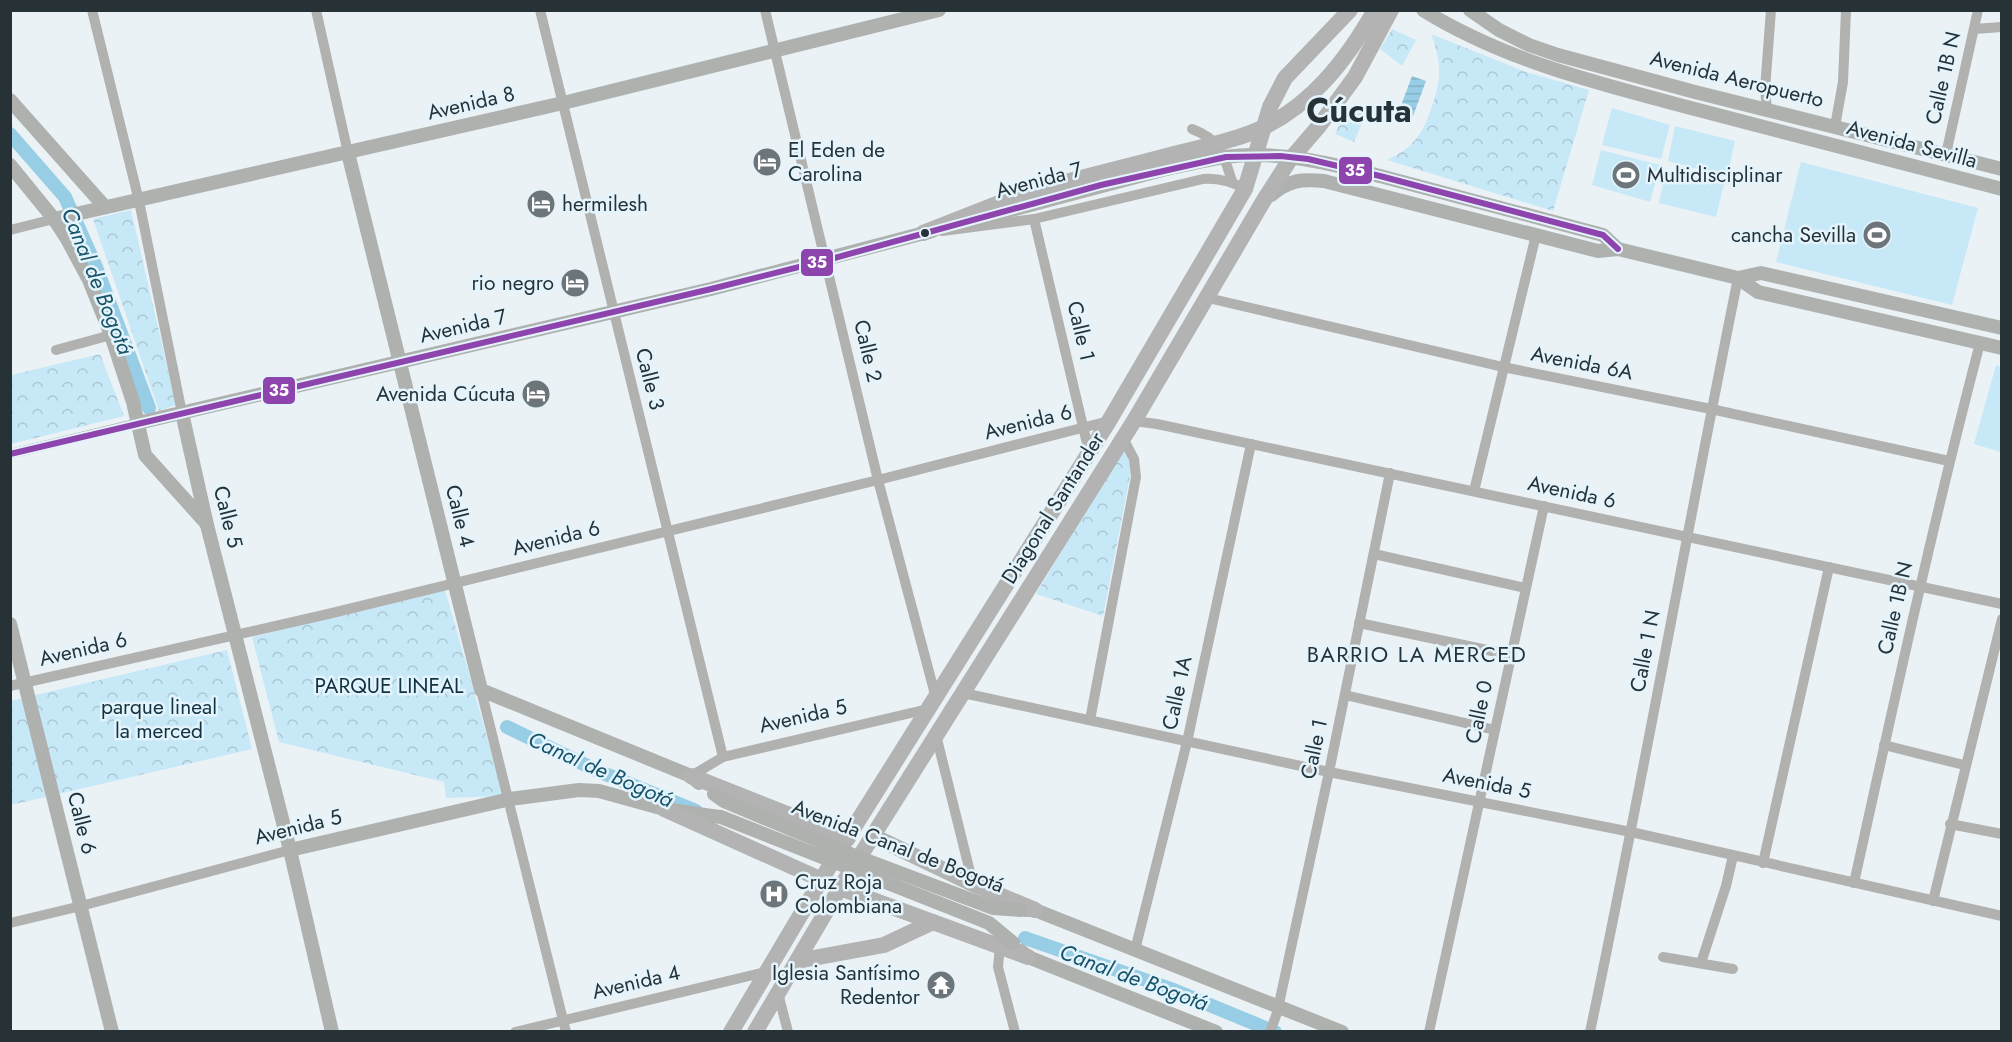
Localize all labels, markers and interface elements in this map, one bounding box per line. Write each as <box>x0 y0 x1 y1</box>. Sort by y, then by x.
street label: Calle 1B N <box>1918 28 1968 128</box>
street label: Avenida Aeropuerto <box>1647 43 1827 115</box>
street label: Avenida 8 <box>424 78 518 128</box>
district label: Cúcuta <box>1306 87 1412 134</box>
street label: Avenida Sevilla <box>1843 112 1981 176</box>
place label: El Eden de Carolina <box>788 135 885 189</box>
hotel icon: El Eden de Carolina <box>751 146 783 178</box>
street label: Avenida 7 <box>992 154 1086 206</box>
line badge: 35 <box>1338 156 1373 185</box>
text: 35 <box>1345 159 1365 182</box>
sports icon: Multidisciplinar <box>1610 159 1642 191</box>
place label: Multidisciplinar <box>1647 160 1783 190</box>
hotel icon: hermilesh <box>525 188 557 220</box>
place label: hermilesh <box>562 189 648 219</box>
water label: Canal de Bogotá <box>54 203 142 359</box>
sports icon: cancha Sevilla <box>1861 219 1893 251</box>
place label: cancha Sevilla <box>1731 220 1856 250</box>
unlabelled marker <box>919 227 931 239</box>
line badge: 35 <box>800 248 834 277</box>
text: 35 <box>807 251 827 274</box>
hotel icon: rio negro <box>559 267 591 299</box>
place label: rio negro <box>471 268 554 298</box>
street label: Calle 1 <box>1060 298 1102 364</box>
street label: Avenida 7 <box>417 301 509 351</box>
street label: Calle 2 <box>846 317 890 385</box>
street label: Avenida 6A <box>1528 338 1636 388</box>
street label: Calle 3 <box>628 345 672 413</box>
line badge: 35 <box>262 376 296 405</box>
hotel icon: Avenida Cúcuta <box>520 378 552 410</box>
text: 35 <box>269 379 289 402</box>
place label: Avenida Cúcuta <box>376 379 515 409</box>
street label: Avenida 6 <box>981 397 1075 447</box>
street label: Diagonal Santander <box>994 425 1112 590</box>
street label: Avenida 6 <box>1525 468 1619 516</box>
street label: Calle 4 <box>438 482 482 550</box>
street label: Calle 5 <box>206 483 250 551</box>
street label: Avenida 6 <box>509 513 603 563</box>
street label: Calle 1B N <box>1870 558 1920 658</box>
street label: Calle 1 N <box>1622 607 1668 695</box>
street label: Avenida 6 <box>36 624 130 674</box>
district label: BARRIO LA MERCED <box>1307 638 1527 670</box>
street label: Calle 1A <box>1155 653 1199 733</box>
park label: PARQUE LINEAL <box>315 671 464 701</box>
street label: Calle 0 <box>1458 678 1500 746</box>
street label: Avenida 5 <box>756 691 850 741</box>
park label: parque lineal la merced <box>101 692 217 746</box>
street label: Calle 1 <box>1293 716 1335 782</box>
water label: Canal de Bogotá <box>523 723 679 815</box>
street label: Avenida 5 <box>1440 760 1534 806</box>
street label: Calle 6 <box>60 789 104 857</box>
street label: Avenida Canal de Bogotá <box>788 792 1008 900</box>
street label: Avenida 5 <box>251 802 345 852</box>
place label: Cruz Roja Colombiana <box>795 867 902 921</box>
hospital icon: Cruz Roja Colombiana <box>758 878 790 910</box>
water label: Canal de Bogotá <box>1055 935 1213 1019</box>
street label: Avenida 4 <box>589 957 683 1007</box>
place label: Iglesia Santísimo Redentor <box>772 958 921 1012</box>
temple icon: Iglesia Santísimo Redentor <box>925 969 957 1001</box>

